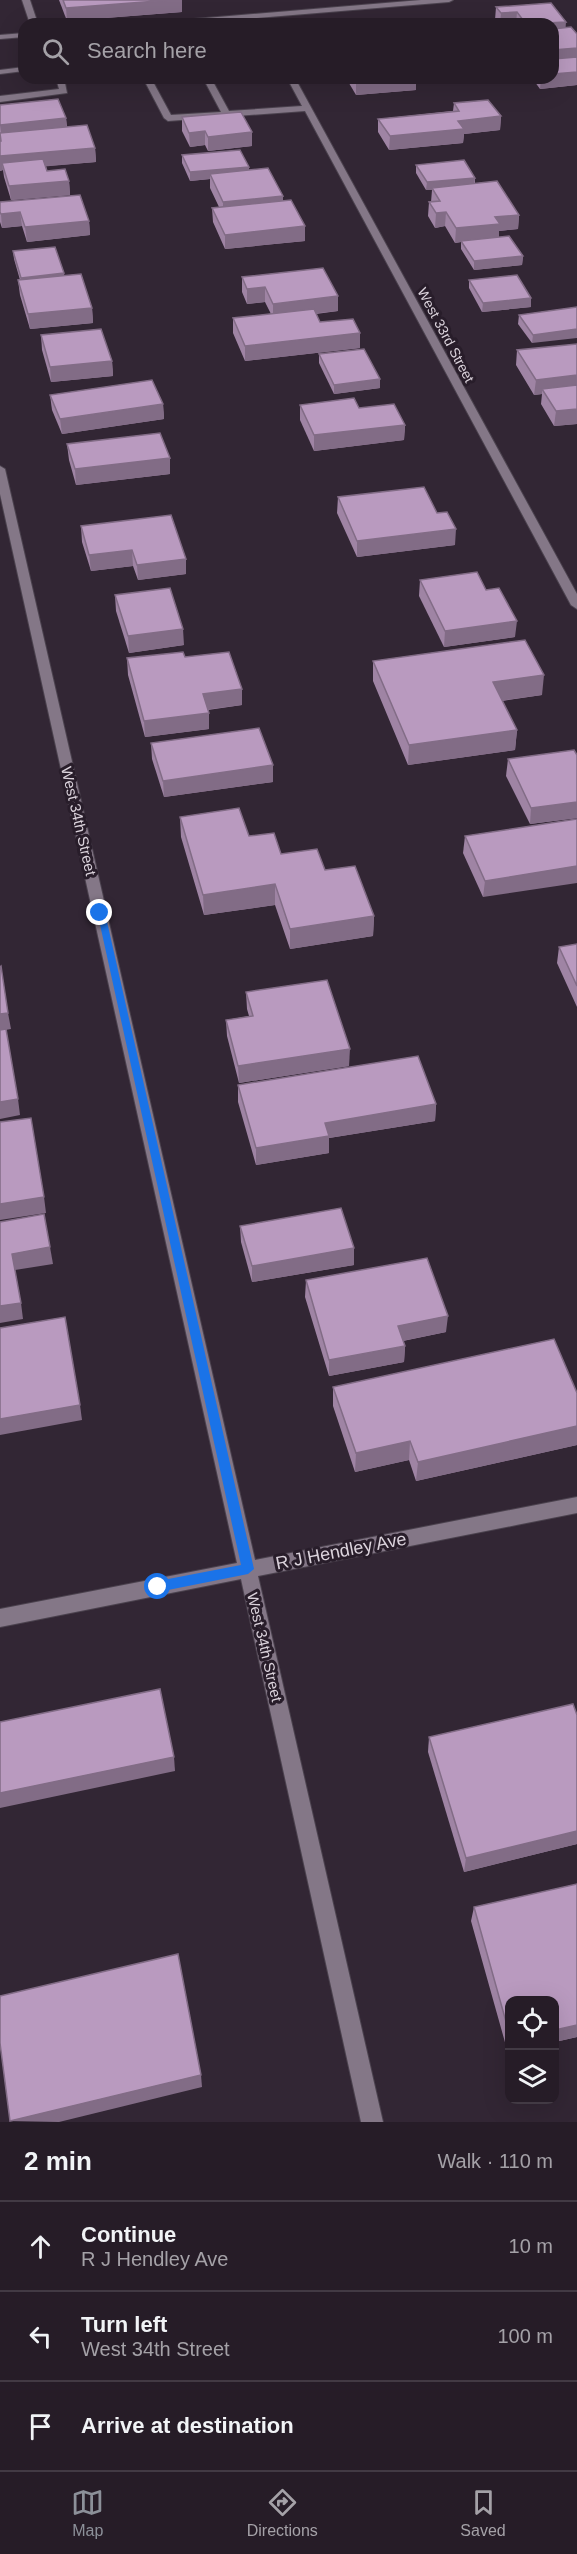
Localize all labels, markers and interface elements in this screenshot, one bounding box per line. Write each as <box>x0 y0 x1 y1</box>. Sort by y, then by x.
search box <box>18 18 559 84</box>
icon: search <box>39 35 72 68</box>
text: Search here <box>87 38 207 63</box>
street label: West 33rd Street <box>414 285 478 385</box>
street label: West 34th Street <box>58 765 100 878</box>
route end <box>86 899 112 925</box>
street label: R J Hendley Ave <box>274 1529 408 1573</box>
route start <box>144 1573 170 1599</box>
street label: West 34th Street <box>244 1591 286 1704</box>
map controls <box>505 1996 559 2104</box>
button: locate <box>505 1996 559 2050</box>
button: layers <box>505 2050 559 2104</box>
text: 2 min <box>24 2146 92 2176</box>
text: Walk · 110 m <box>437 2150 553 2172</box>
text: Continue <box>81 2222 176 2247</box>
icon: ahead <box>24 2230 57 2263</box>
text: 10 m <box>509 2235 553 2257</box>
text: R J Hendley Ave <box>81 2248 229 2270</box>
text: Turn left <box>81 2312 167 2337</box>
icon: left <box>24 2320 57 2353</box>
text: 100 m <box>497 2325 553 2347</box>
text: West 34th Street <box>81 2338 230 2360</box>
icon: arrive <box>24 2410 57 2443</box>
text: Arrive at destination <box>81 2413 294 2438</box>
tab: Map <box>71 2486 104 2540</box>
tab: Directions <box>247 2486 318 2540</box>
tab: Saved <box>460 2486 506 2540</box>

